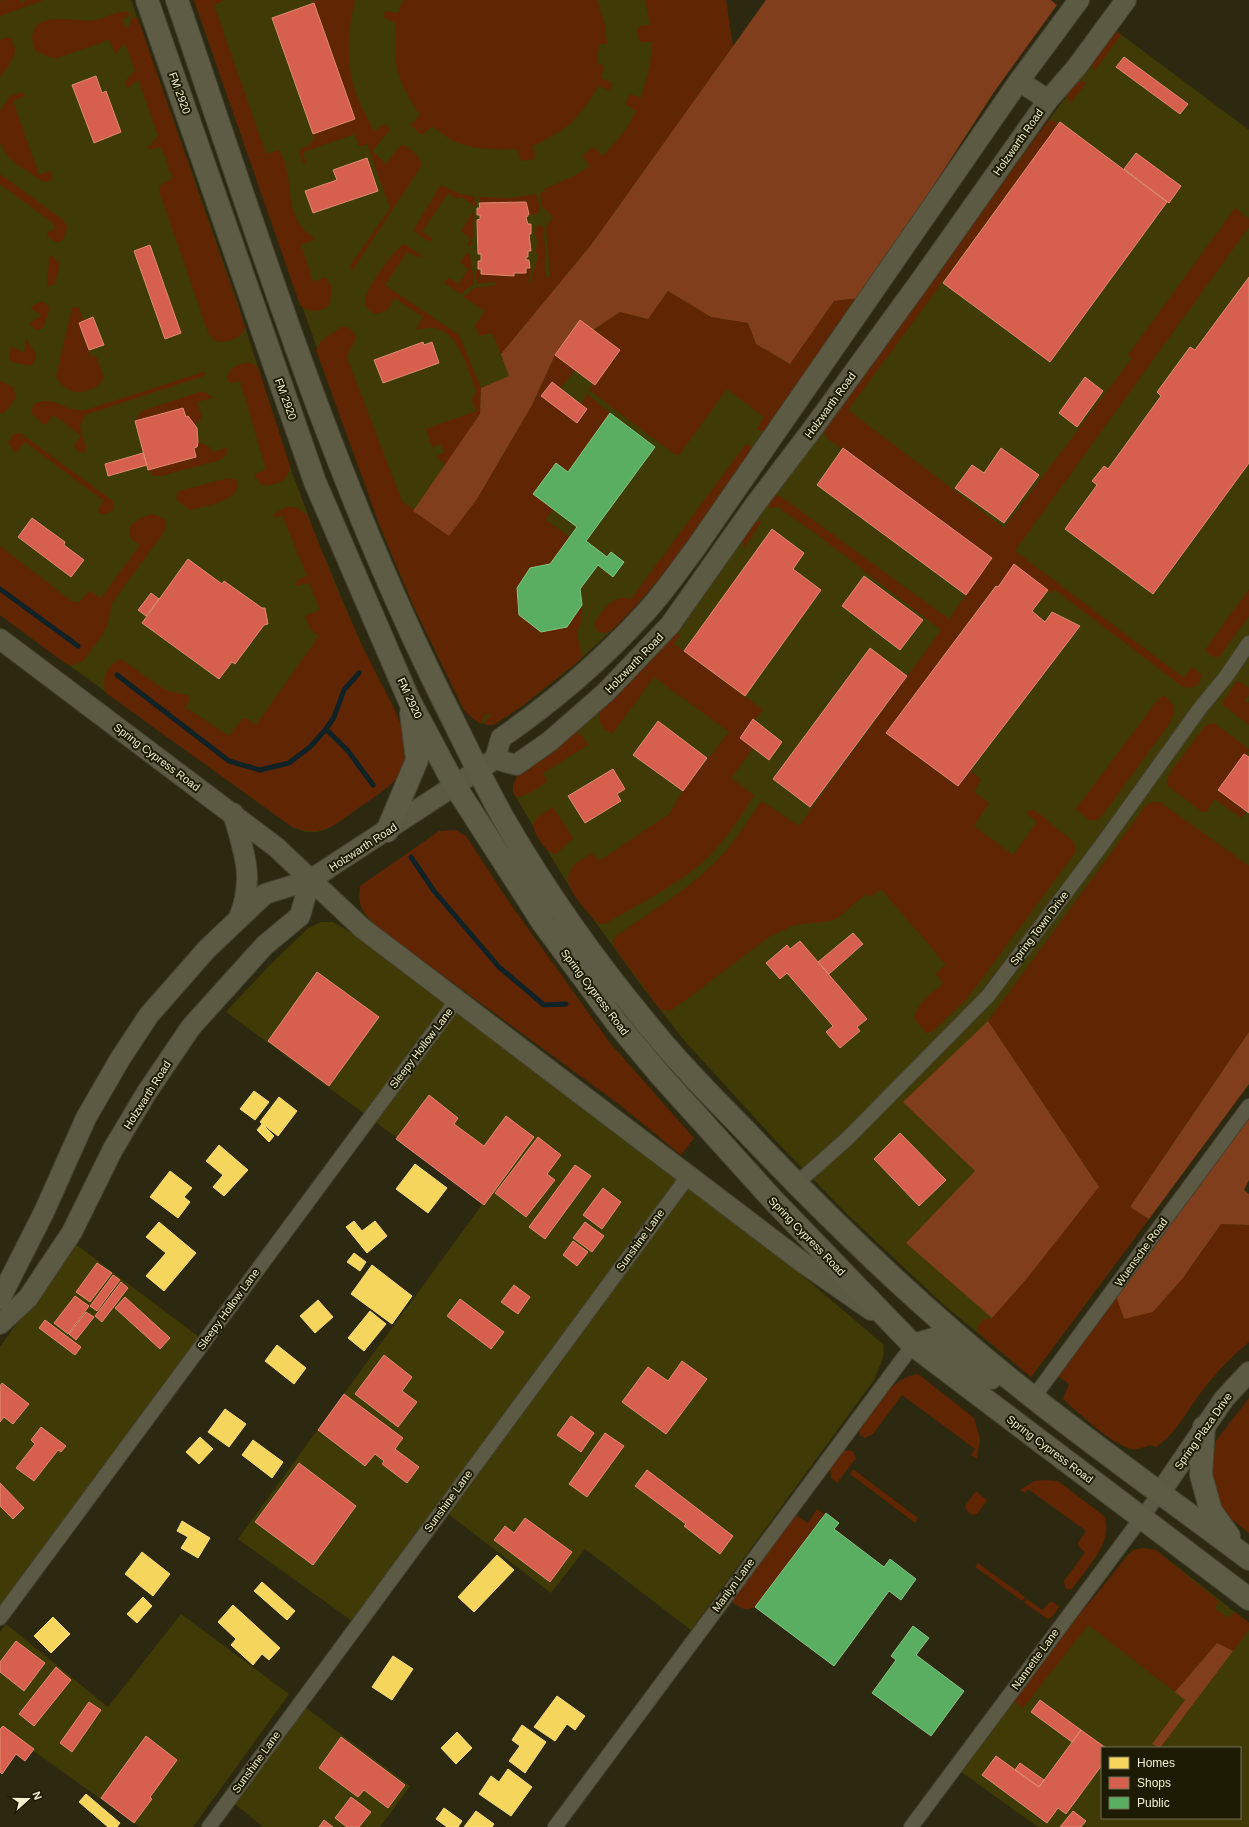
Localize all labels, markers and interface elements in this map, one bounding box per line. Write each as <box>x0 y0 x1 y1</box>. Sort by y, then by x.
street label: FM 2920 <box>167 71 193 115</box>
street label: Holzwarth Road <box>991 107 1045 177</box>
street label: Holzwarth Road <box>802 370 858 440</box>
street label: FM 2920 <box>273 377 299 421</box>
street label: Holzwarth Road <box>603 631 665 695</box>
street label: FM 2920 <box>395 676 425 720</box>
street label: Spring Cypress Road <box>112 721 202 793</box>
street label: Holzwarth Road <box>327 821 399 873</box>
street label: Spring Town Drive <box>1007 889 1071 967</box>
street label: Spring Cypress Road <box>559 947 631 1037</box>
street label: Sleepy Hollow Lane <box>387 1006 455 1090</box>
street label: Holzwarth Road <box>121 1059 173 1131</box>
street label: Spring Cypress Road <box>766 1194 848 1278</box>
street label: Sunshine Lane <box>614 1207 666 1273</box>
street label: Wuensche Road <box>1112 1216 1170 1288</box>
street label: Sleepy Hollow Lane <box>195 1266 261 1352</box>
street label: Spring Plaza Drive <box>1172 1390 1234 1472</box>
street label: Spring Cypress Road <box>1005 1413 1095 1485</box>
street label: Sunshine Lane <box>422 1468 474 1534</box>
street label: Marilyn Lane <box>710 1556 756 1614</box>
street label: Nannette Lane <box>1009 1626 1061 1692</box>
street label: Sunshine Lane <box>230 1729 282 1795</box>
legend <box>1101 1747 1241 1819</box>
text: Homes <box>1137 1756 1175 1770</box>
text: Shops <box>1137 1776 1171 1790</box>
north arrow <box>8 1779 48 1819</box>
text: N <box>30 1790 44 1801</box>
text: Public <box>1137 1796 1170 1810</box>

